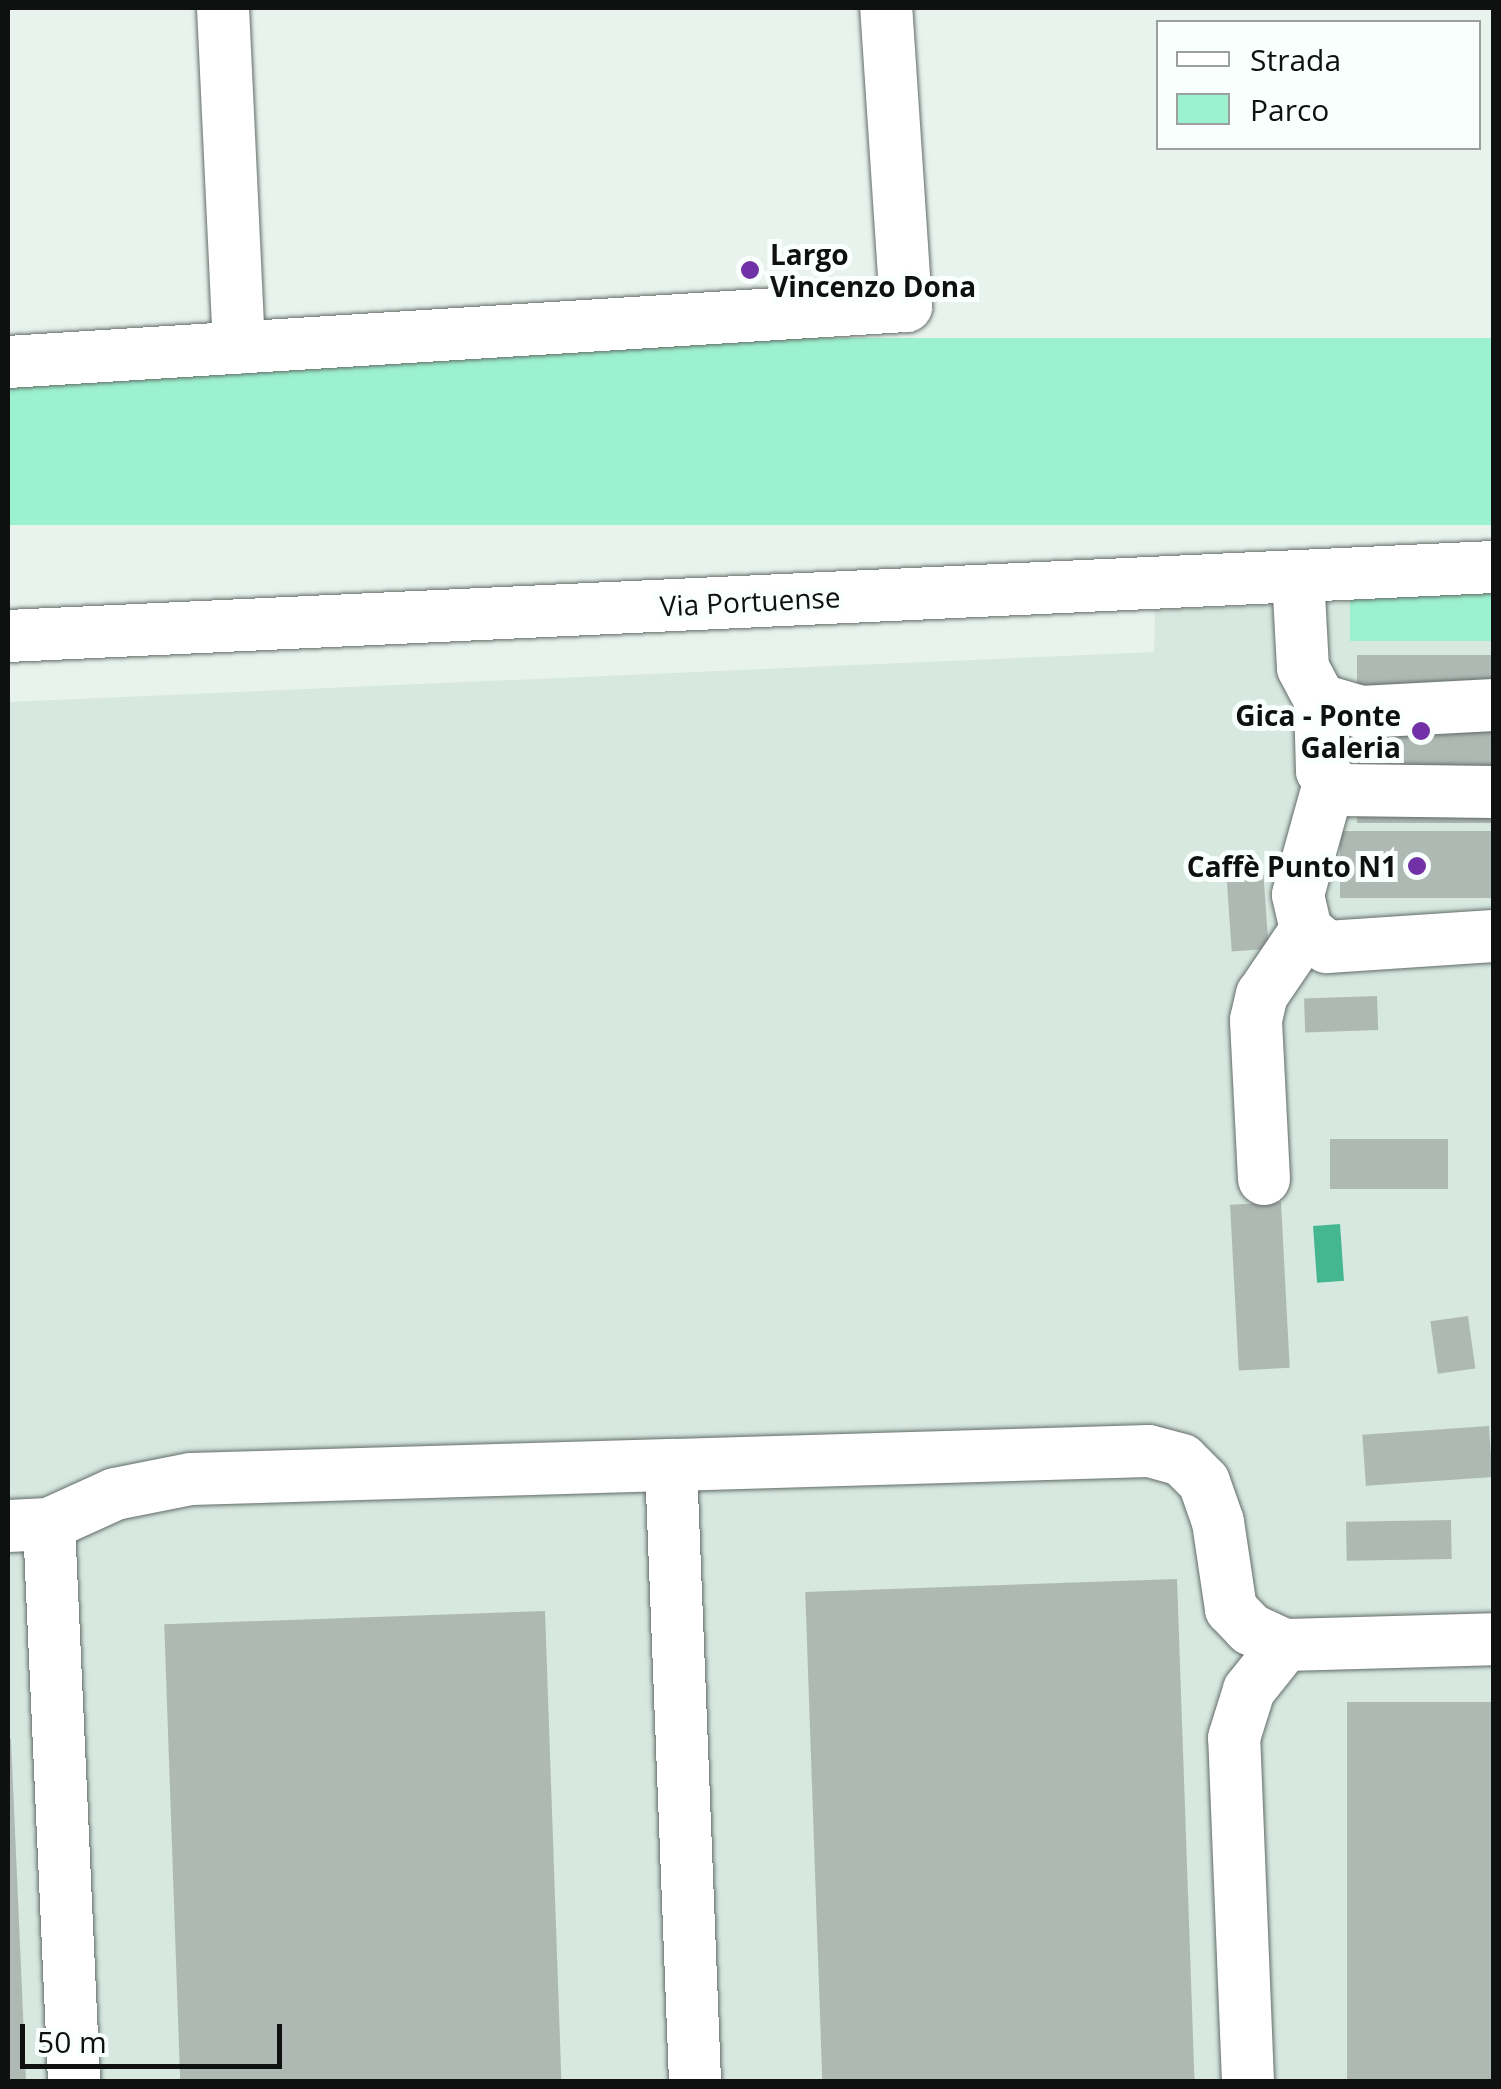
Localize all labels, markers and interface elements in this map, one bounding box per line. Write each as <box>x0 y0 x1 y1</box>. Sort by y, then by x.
legend <box>1156 20 1481 150</box>
text: Strada <box>1250 39 1341 80</box>
text: Parco <box>1250 89 1329 130</box>
place label: Largo Vincenzo Dona <box>770 237 976 303</box>
marker: Largo Vincenzo Dona <box>739 259 761 281</box>
street label: Via Portuense <box>659 579 841 623</box>
place label: Gica - Ponte Galeria <box>1235 698 1401 764</box>
marker: Gica - Ponte Galeria <box>1410 720 1432 742</box>
place label: Caffè Punto N1 <box>1187 849 1397 883</box>
marker: Caffè Punto N1 <box>1406 855 1428 877</box>
scale bar <box>25 2004 288 2066</box>
text: 50 m <box>37 2021 107 2062</box>

